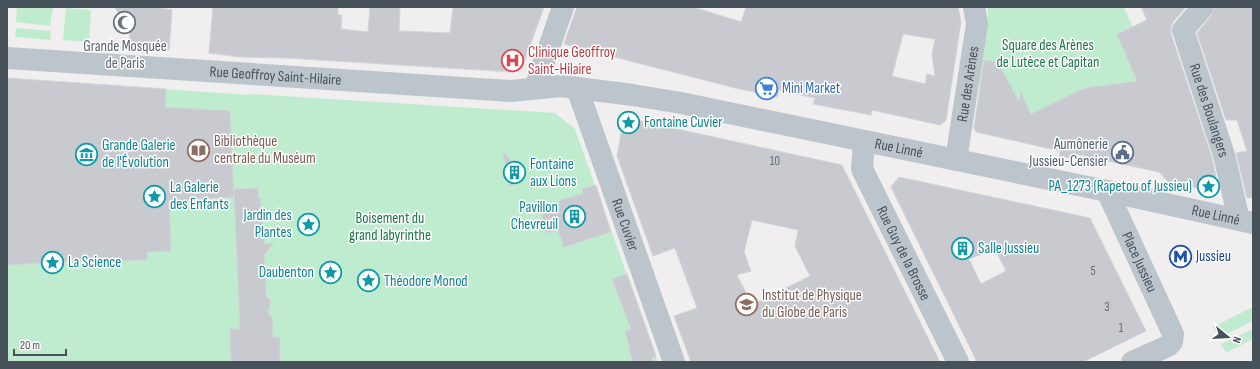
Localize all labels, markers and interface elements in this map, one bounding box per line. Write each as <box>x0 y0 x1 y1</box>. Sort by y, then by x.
mosque icon: Grande Mosquée de Paris <box>112 10 138 36</box>
park label: Square des Arènes de Lutèce et Capitan <box>997 36 1099 72</box>
place label: Grande Mosquée de Paris <box>83 37 167 73</box>
place label: Clinique Geoffroy Saint-Hilaire <box>528 43 616 79</box>
street label: Rue des Arènes <box>953 45 983 123</box>
hospital icon: Clinique Geoffroy Saint-Hilaire <box>500 48 526 74</box>
street label: Rue des Boulangers <box>1185 61 1233 160</box>
street label: Rue Geoffroy Saint-Hilaire <box>209 62 342 90</box>
supermarket icon: Mini Market <box>753 75 779 101</box>
place label: Mini Market <box>782 79 841 98</box>
place icon: Fontaine Cuvier <box>615 109 641 135</box>
place label: Fontaine Cuvier <box>644 113 723 132</box>
place label: Bibliothèque centrale du Muséum <box>214 132 316 168</box>
street label: Rue Linné <box>873 134 925 163</box>
place label: Aumônerie Jussieu-Censier <box>1028 135 1109 171</box>
place label: Grande Galerie de l'Évolution <box>102 136 176 172</box>
library icon: Bibliothèque centrale du Muséum <box>186 137 212 163</box>
public building icon: Aumônerie Jussieu-Censier <box>1110 140 1136 166</box>
museum icon: Grande Galerie de l'Évolution <box>74 141 100 167</box>
house number: 10 <box>770 153 780 169</box>
place label: Fontaine aux Lions <box>530 155 576 191</box>
building icon: Fontaine aux Lions <box>501 160 527 186</box>
place icon: PA_1273 (Rapetou of Jussieu) <box>1195 173 1221 199</box>
place label: PA_1273 (Rapetou of Jussieu) <box>1049 177 1192 196</box>
place label: La Galerie des Enfants <box>170 178 229 214</box>
place icon: La Galerie des Enfants <box>142 183 168 209</box>
street label: Rue Cuvier <box>607 196 643 254</box>
place label: Pavillon Chevreuil <box>511 198 558 234</box>
street label: Rue Linné <box>1190 201 1242 230</box>
building icon: Pavillon Chevreuil <box>561 203 587 229</box>
street label: Rue Guy de la Brosse <box>872 203 935 304</box>
place label: Jardin des Plantes <box>243 206 292 242</box>
park label: Boisement du grand labyrinthe <box>349 209 431 245</box>
place icon: Jardin des Plantes <box>295 211 321 237</box>
street label: Place Jussieu <box>1117 229 1161 295</box>
building icon: Salle Jussieu <box>950 235 976 261</box>
place label: Salle Jussieu <box>978 239 1039 258</box>
metro station icon: Jussieu <box>1168 243 1194 269</box>
place label: Jussieu <box>1195 247 1231 266</box>
place icon: La Science <box>40 249 66 275</box>
place label: La Science <box>68 253 121 272</box>
place icon: Daubenton <box>317 259 343 285</box>
place label: Daubenton <box>259 263 314 282</box>
house number: 5 <box>1090 263 1096 279</box>
place icon: Théodore Monod <box>355 268 381 294</box>
place label: Théodore Monod <box>384 272 468 291</box>
place label: Institut de Physique du Globe de Paris <box>762 286 862 322</box>
school or university icon: Institut de Physique du Globe de Paris <box>734 291 760 317</box>
house number: 3 <box>1104 299 1110 315</box>
north arrow <box>1208 317 1248 357</box>
house number: 1 <box>1119 320 1124 336</box>
scale bar <box>14 331 66 357</box>
text: N <box>1230 335 1244 345</box>
text: 20 m <box>20 338 40 353</box>

